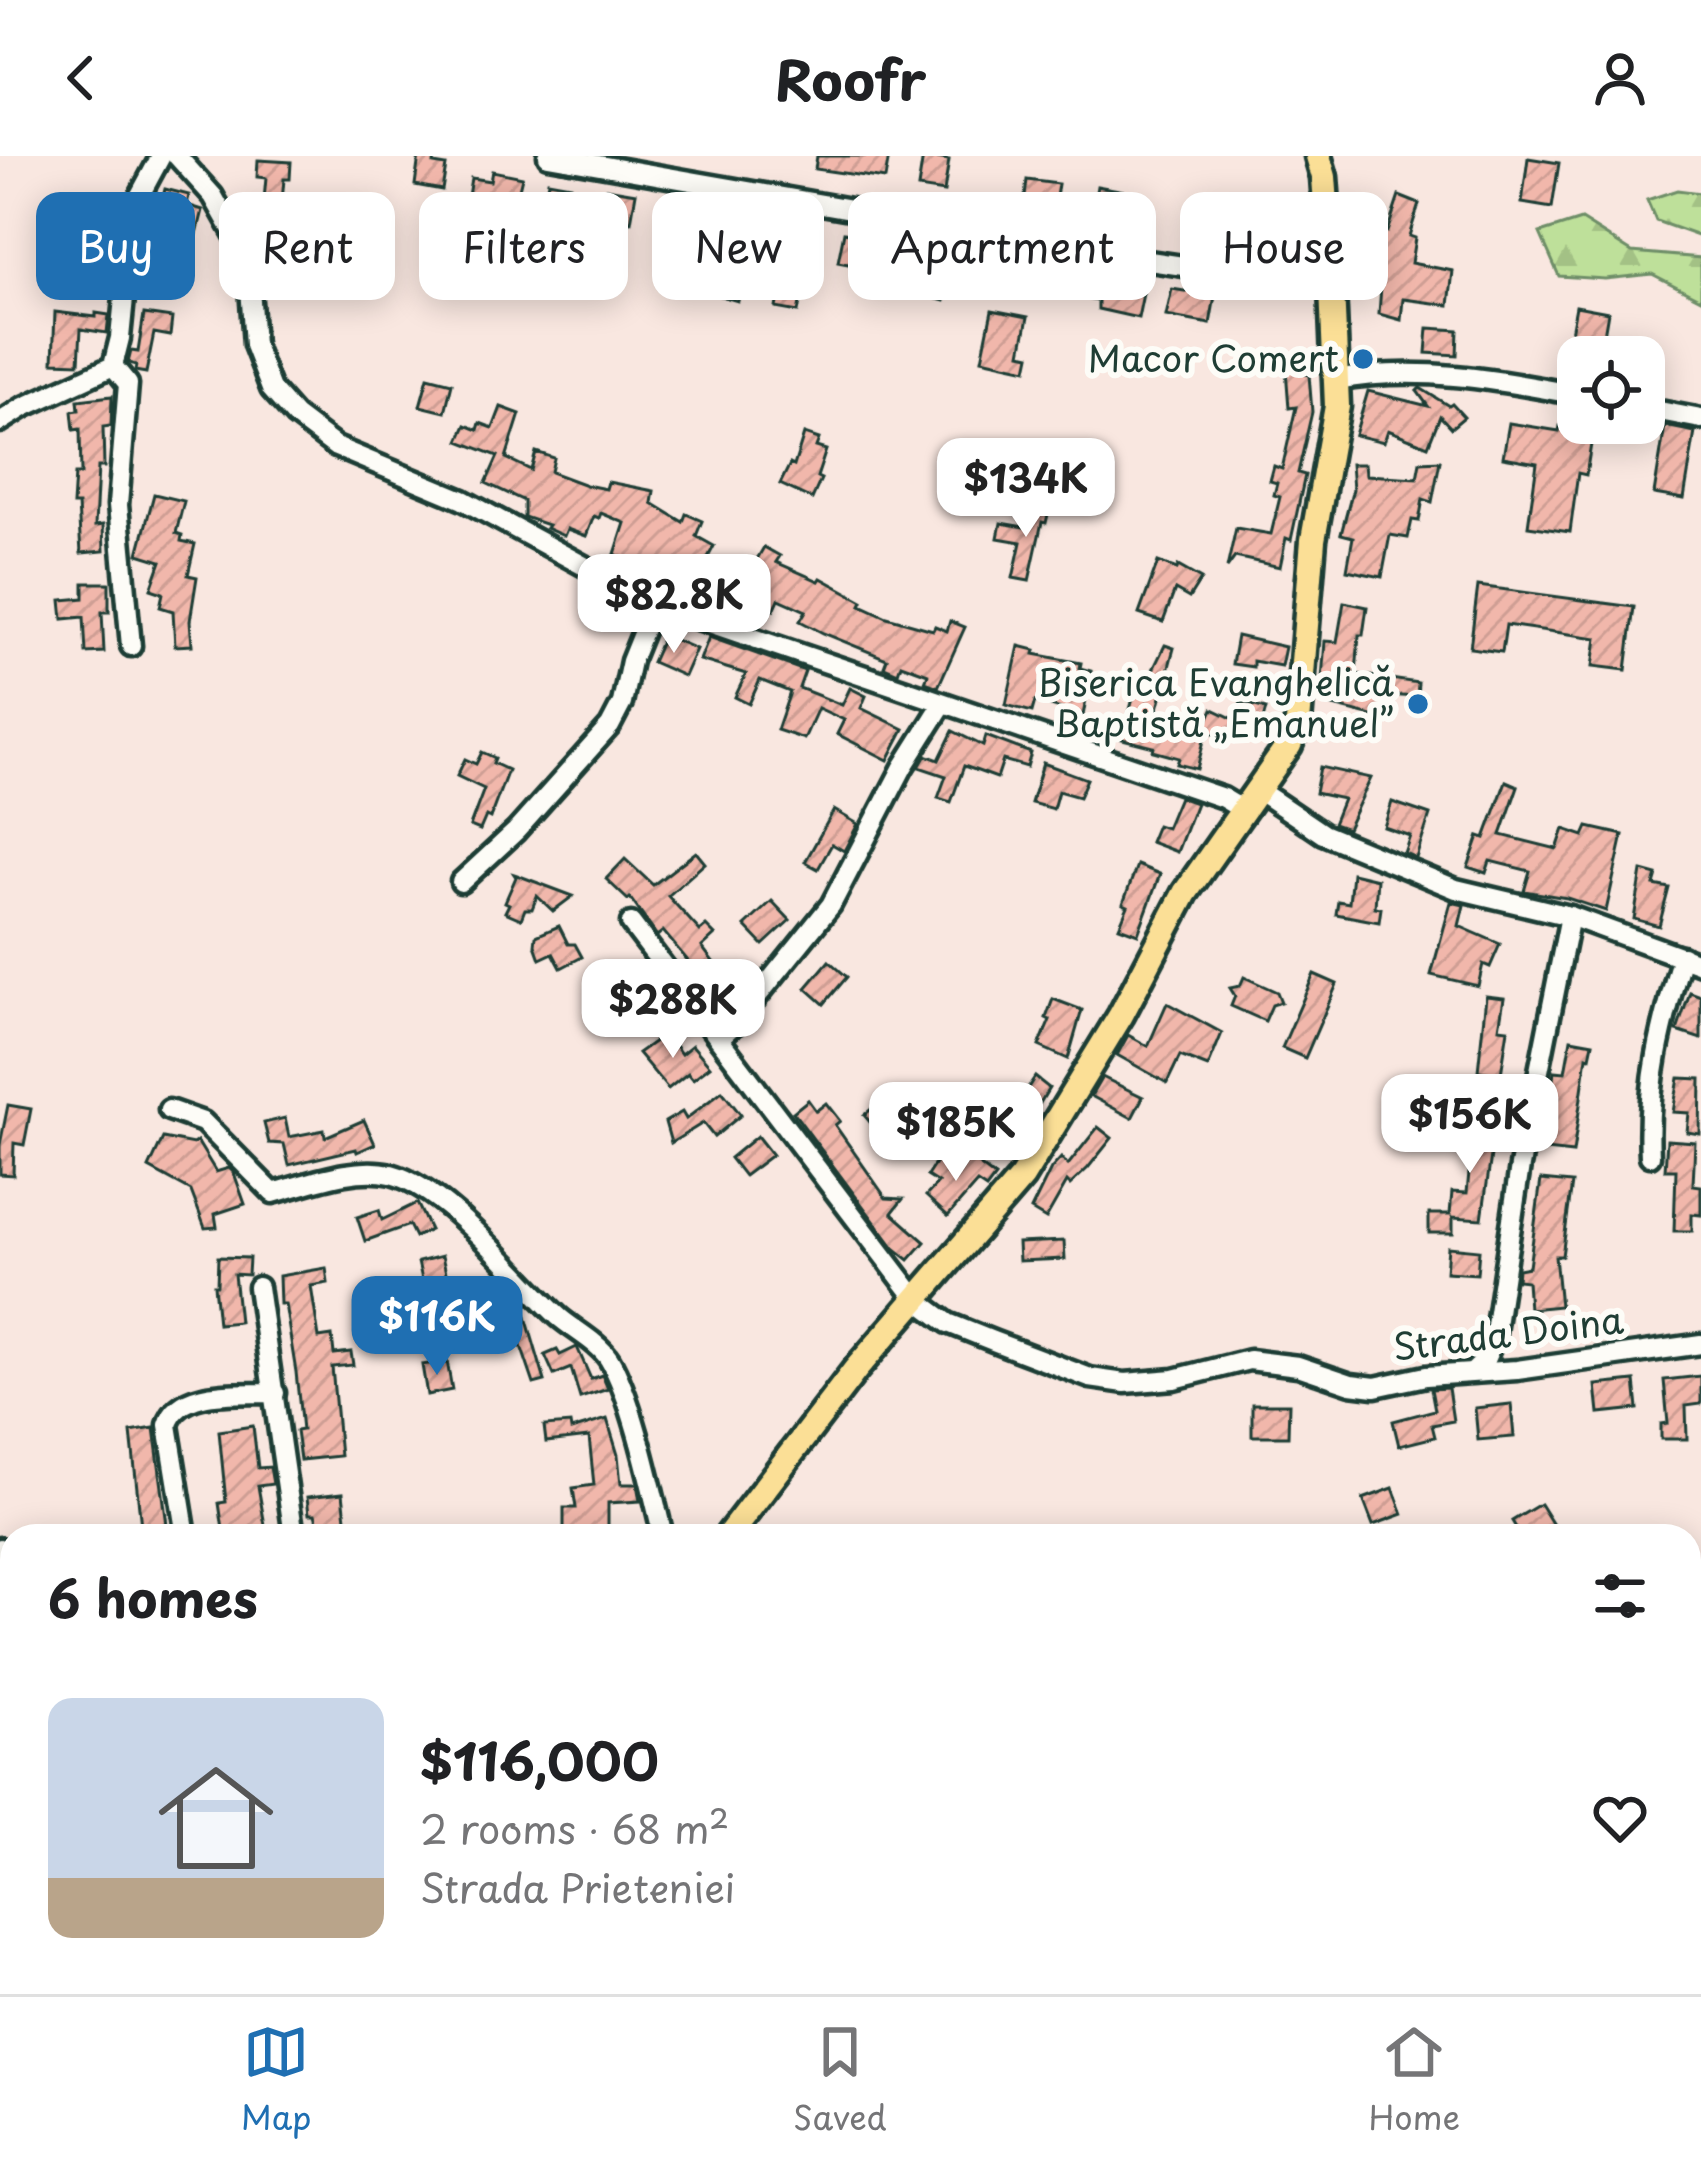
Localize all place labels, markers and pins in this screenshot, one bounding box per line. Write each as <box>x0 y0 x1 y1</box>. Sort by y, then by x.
place label: Macor Comert <box>1088 330 1339 384</box>
marker: Macor Comert <box>1350 346 1376 372</box>
pin: $134K <box>942 438 1110 540</box>
pin: $82.8K <box>576 554 772 656</box>
place label: Biserica Evanghelică Baptistă „Emanuel” <box>1037 654 1394 749</box>
marker: Biserica Evanghelică Baptistă „Emanuel” <box>1405 691 1431 717</box>
pin: $288K <box>589 959 757 1061</box>
pin: $156K <box>1386 1074 1554 1176</box>
pin: $185K <box>872 1082 1040 1184</box>
pin: $116K <box>353 1276 521 1378</box>

